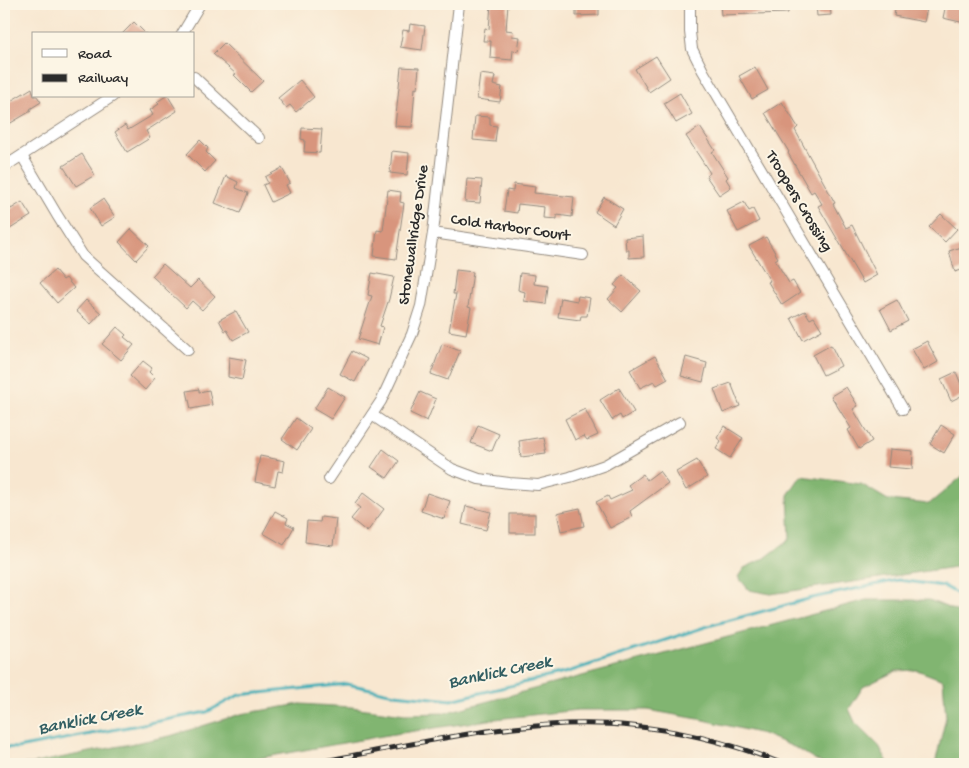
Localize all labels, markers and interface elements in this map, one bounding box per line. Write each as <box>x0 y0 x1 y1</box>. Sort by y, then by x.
legend <box>32 32 195 98</box>
text: Road <box>78 46 112 64</box>
text: Railway <box>78 70 129 88</box>
street label: Troopers Crossing <box>760 147 836 256</box>
street label: Stonewallridge Drive <box>396 163 434 306</box>
street label: Cold Harbor Court <box>449 211 572 247</box>
water label: Banklick Creek <box>447 651 555 694</box>
water label: Banklick Creek <box>37 699 145 740</box>

